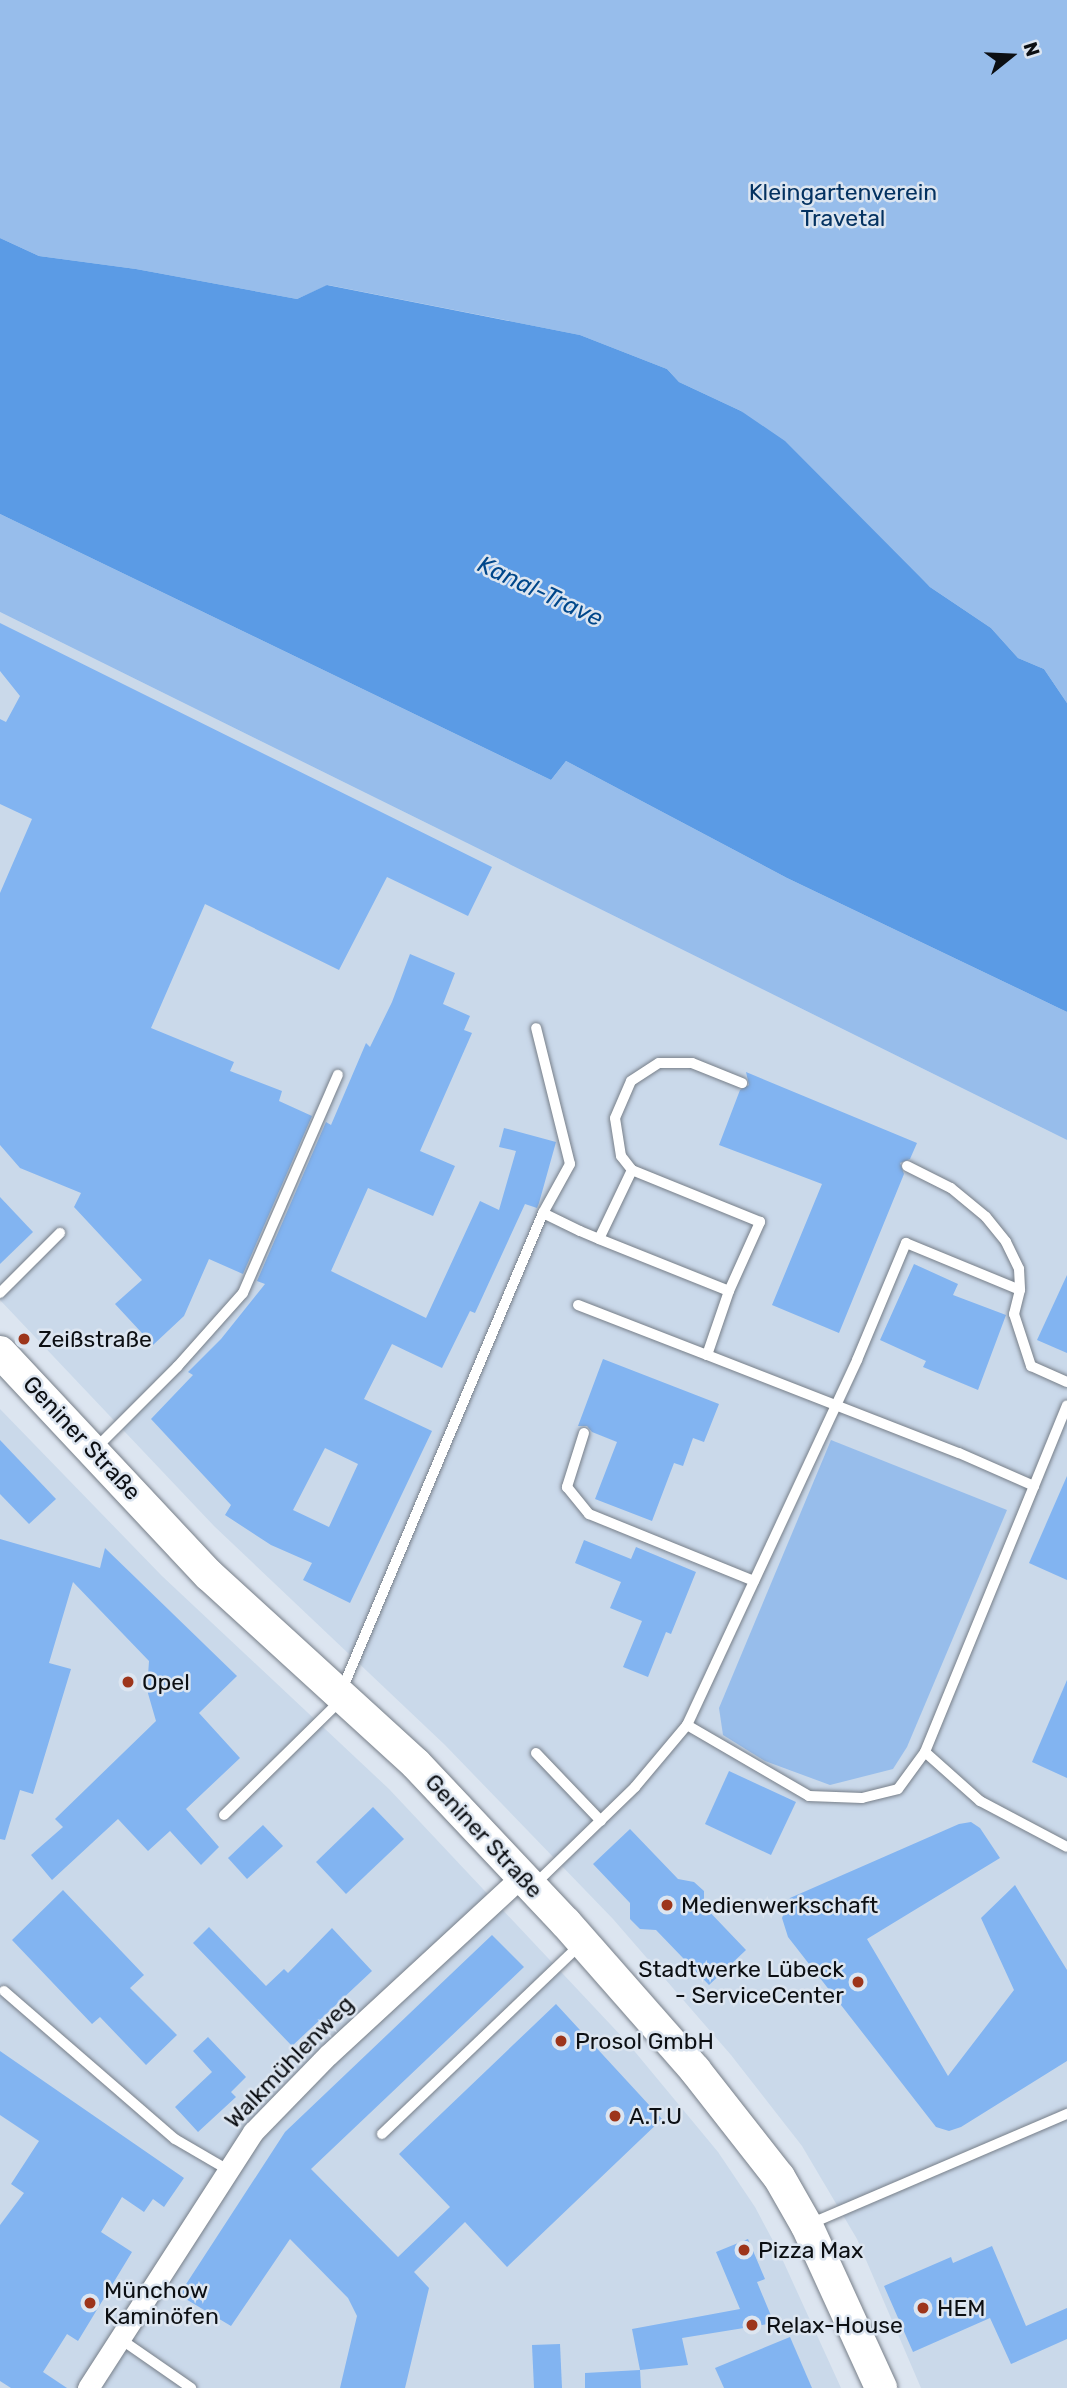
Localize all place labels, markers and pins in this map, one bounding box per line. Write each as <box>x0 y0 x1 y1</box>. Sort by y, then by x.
place label: Zeißstraße <box>38 1325 152 1353</box>
marker: Zeißstraße <box>16 1331 32 1347</box>
place label: Opel <box>142 1668 190 1696</box>
marker: Opel <box>120 1674 136 1690</box>
place label: Medienwerkschaft <box>681 1891 878 1919</box>
marker: Medienwerkschaft <box>659 1897 675 1913</box>
place label: Stadtwerke Lübeck - ServiceCenter <box>638 1955 844 2009</box>
marker: Stadtwerke Lübeck - ServiceCenter <box>850 1974 866 1990</box>
place label: Prosol GmbH <box>575 2027 714 2055</box>
marker: Prosol GmbH <box>553 2033 569 2049</box>
place label: A.T.U <box>629 2102 682 2130</box>
marker: A.T.U <box>607 2108 623 2124</box>
place label: Pizza Max <box>758 2236 863 2264</box>
marker: Pizza Max <box>736 2242 752 2258</box>
place label: Münchow Kaminöfen <box>104 2276 219 2330</box>
place label: HEM <box>937 2294 986 2322</box>
marker: Münchow Kaminöfen <box>82 2295 98 2311</box>
marker: HEM <box>915 2300 931 2316</box>
place label: Relax-House <box>766 2311 903 2339</box>
marker: Relax-House <box>744 2317 760 2333</box>

